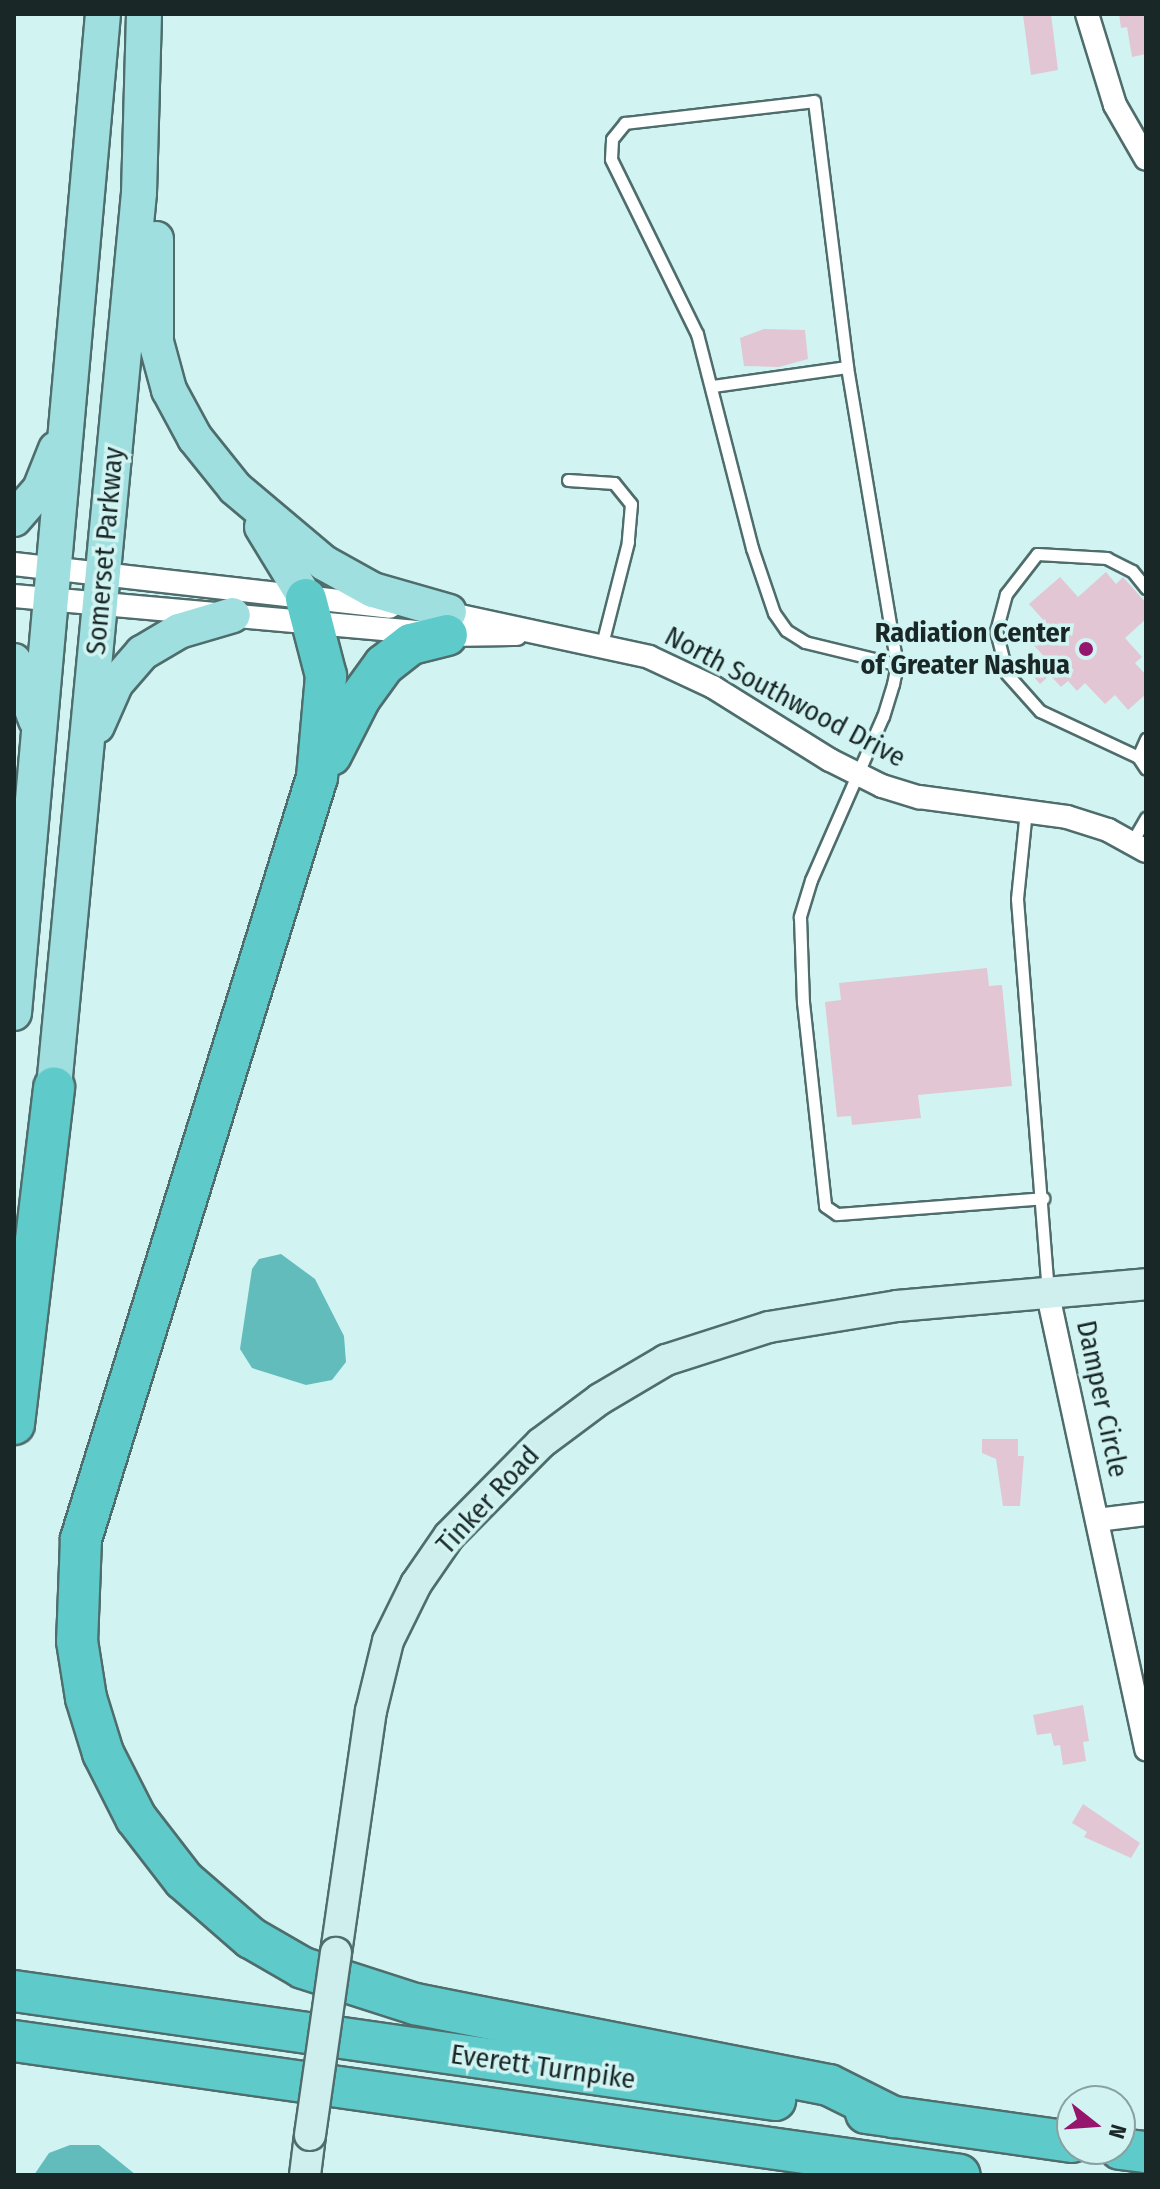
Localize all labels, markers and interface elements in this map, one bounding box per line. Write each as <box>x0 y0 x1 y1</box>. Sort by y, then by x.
street label: Somerset Parkway <box>79 446 131 656</box>
place label: Radiation Center of Greater Nashua <box>861 616 1070 682</box>
street label: North Southwood Drive <box>659 619 911 775</box>
marker: Radiation Center of Greater Nashua <box>1077 640 1095 658</box>
street label: Damper Circle <box>1069 1317 1135 1481</box>
street label: Tinker Road <box>429 1439 547 1561</box>
street label: Everett Turnpike <box>449 2037 637 2097</box>
north arrow <box>1056 2085 1136 2165</box>
text: N <box>1103 2121 1132 2142</box>

